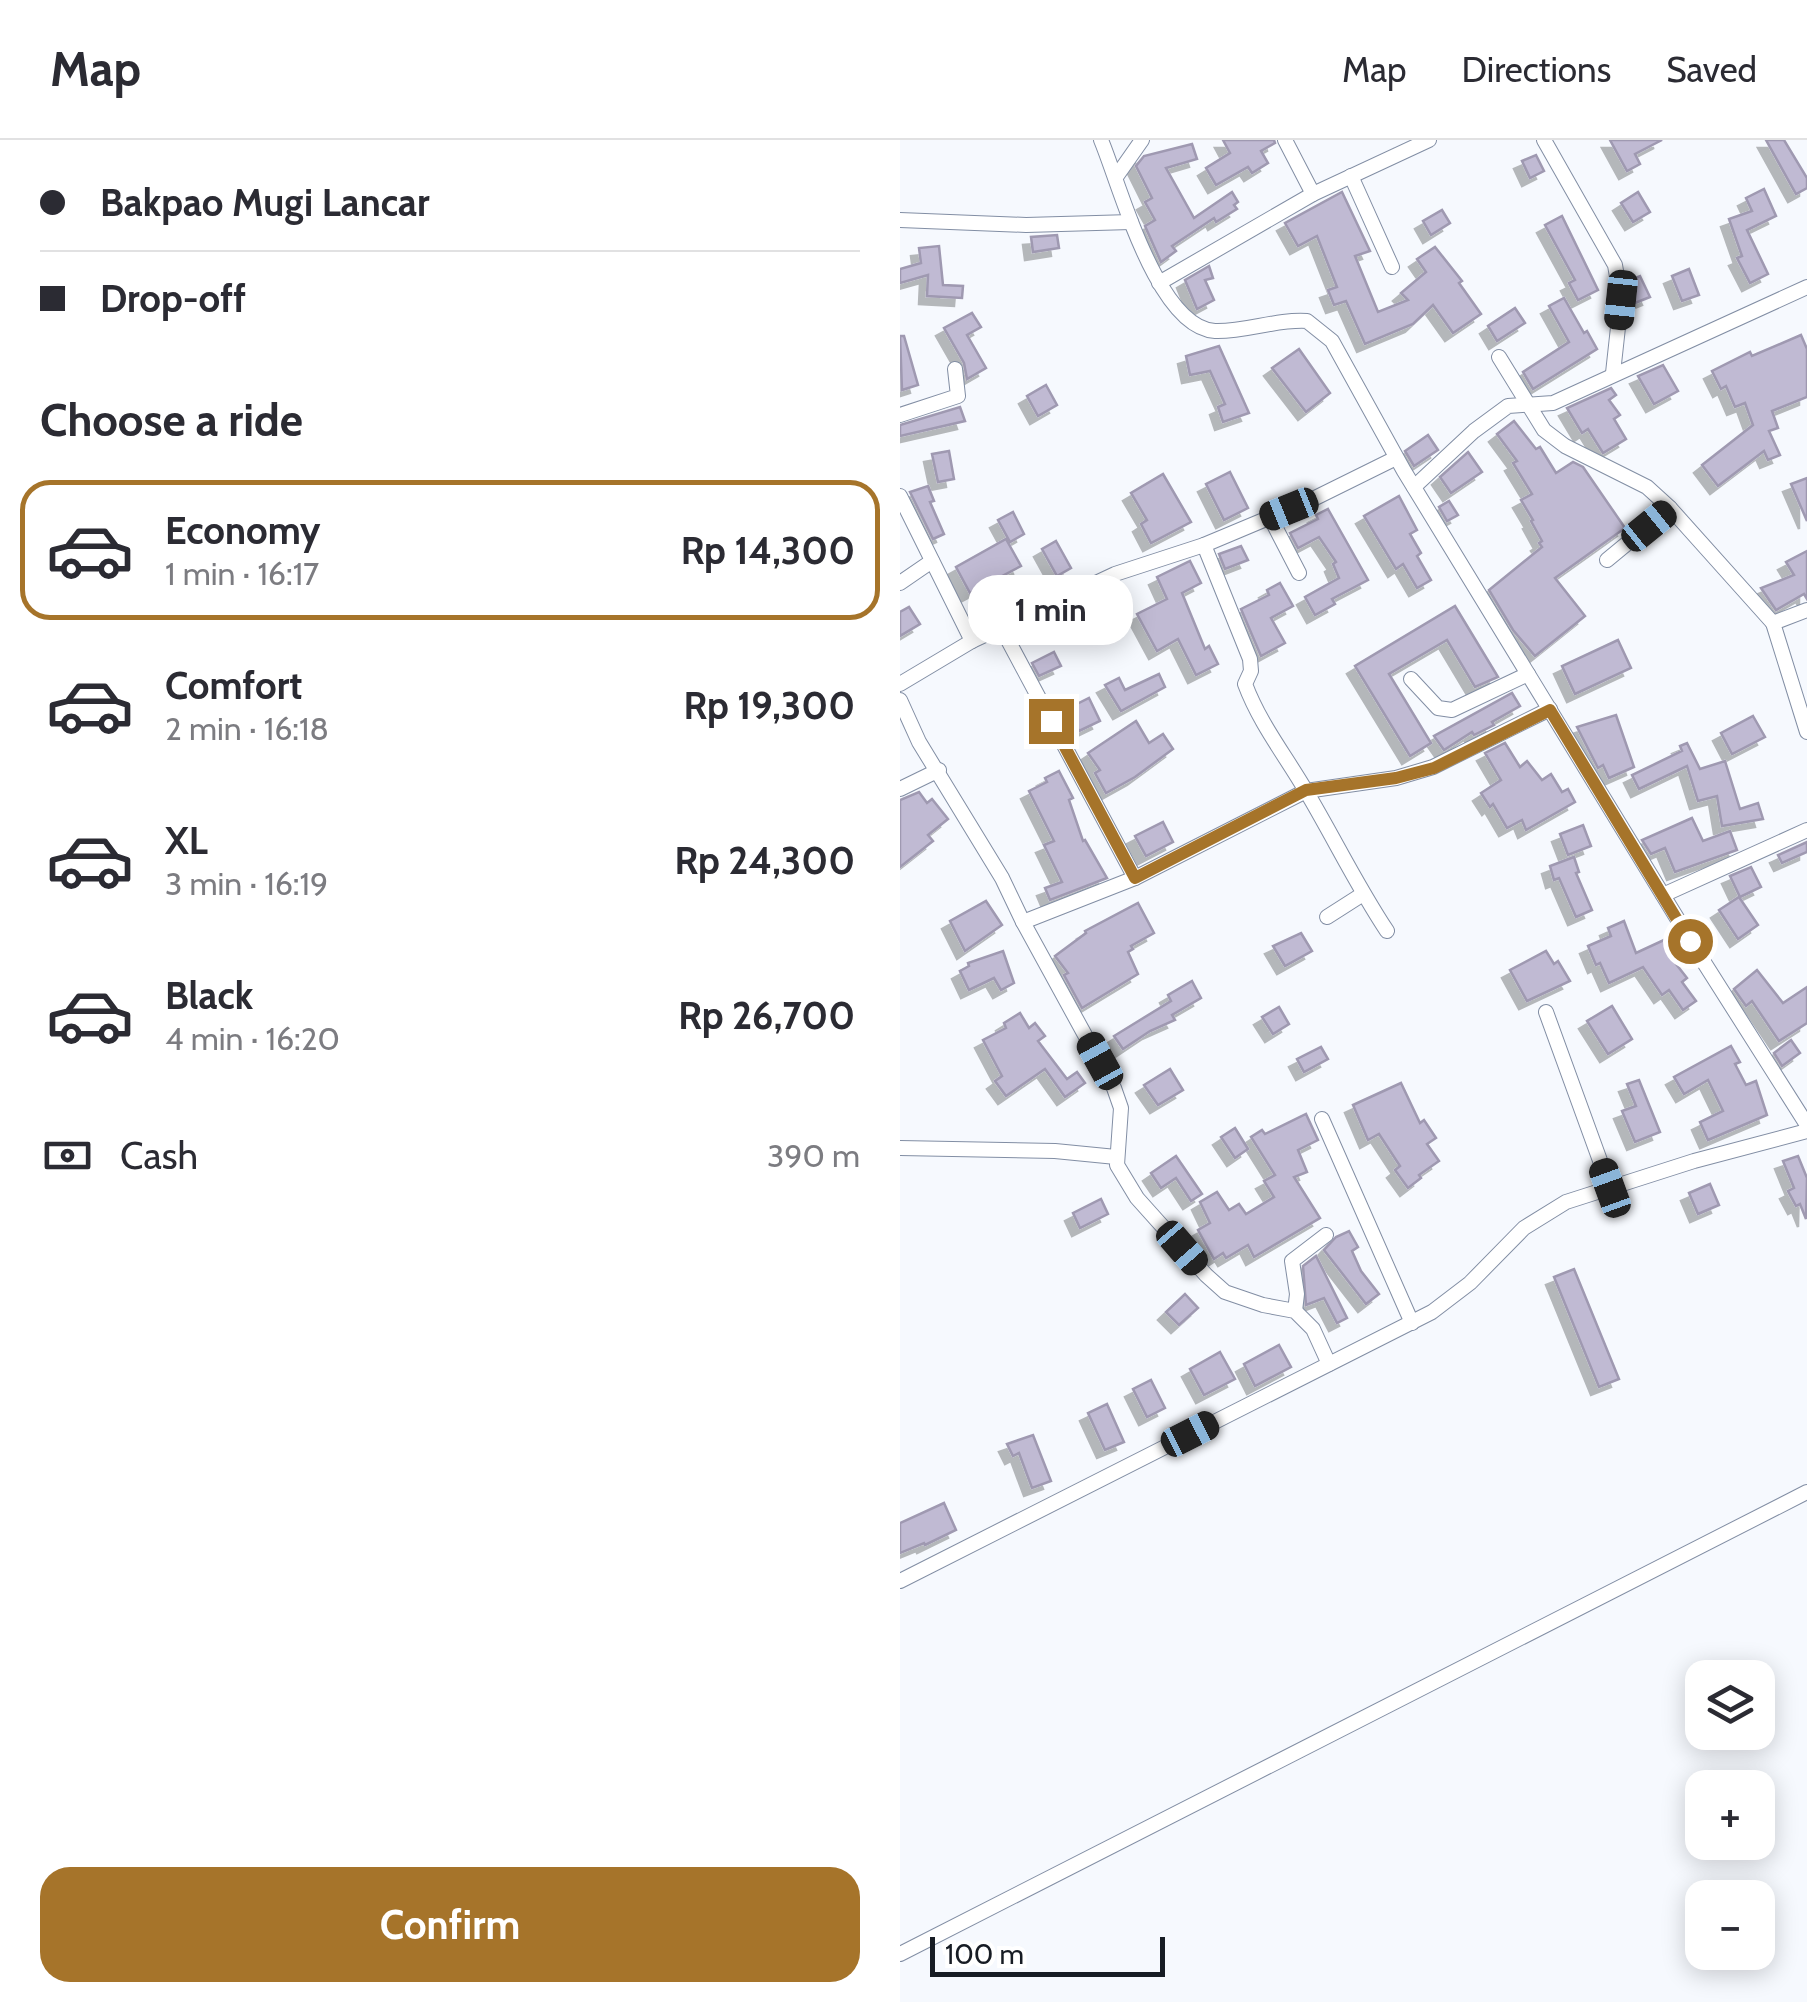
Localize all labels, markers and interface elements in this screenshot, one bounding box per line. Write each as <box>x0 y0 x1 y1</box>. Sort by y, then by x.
text: Map <box>50 40 141 98</box>
text: Map <box>1342 48 1407 91</box>
text: Directions <box>1462 48 1611 91</box>
text: Saved <box>1666 48 1757 91</box>
text: Bakpao Mugi Lancar <box>100 179 429 226</box>
car <box>1603 269 1639 331</box>
text: Drop-off <box>100 275 246 322</box>
text: Choose a ride <box>40 393 303 447</box>
car <box>1256 484 1322 534</box>
car <box>1616 495 1682 557</box>
icon: car <box>45 505 135 595</box>
text: Economy <box>165 507 320 554</box>
text: Rp 14,300 <box>681 527 855 574</box>
text: 1 min · 16:17 <box>165 554 319 593</box>
callout: 1 min <box>968 576 1134 646</box>
text: 1 min <box>1014 590 1087 629</box>
icon: car <box>45 660 135 750</box>
text: Comfort <box>165 662 302 709</box>
text: Rp 19,300 <box>684 682 855 729</box>
route end <box>1029 699 1074 744</box>
text: 2 min · 16:18 <box>165 709 329 748</box>
icon: car <box>45 815 135 905</box>
text: XL <box>165 817 208 864</box>
text: Rp 24,300 <box>675 837 855 884</box>
text: 3 min · 16:19 <box>165 864 328 903</box>
route start <box>1668 919 1713 964</box>
icon: car <box>45 970 135 1060</box>
text: Black <box>165 972 253 1019</box>
text: Rp 26,700 <box>678 992 855 1039</box>
text: 4 min · 16:20 <box>165 1019 340 1058</box>
car <box>1072 1027 1128 1095</box>
icon: cash <box>40 1128 95 1183</box>
text: Cash <box>120 1132 198 1179</box>
text: 390 m <box>767 1136 860 1175</box>
car <box>1586 1155 1634 1221</box>
car <box>1151 1216 1213 1280</box>
car <box>1156 1407 1224 1461</box>
map controls <box>1685 1660 1775 1970</box>
button: layers <box>1685 1660 1775 1750</box>
button: + <box>1685 1770 1775 1860</box>
button: Confirm <box>40 1867 860 1982</box>
button: − <box>1685 1880 1775 1970</box>
scale bar <box>930 1932 1165 1976</box>
text: 100 m <box>945 1937 1024 1971</box>

